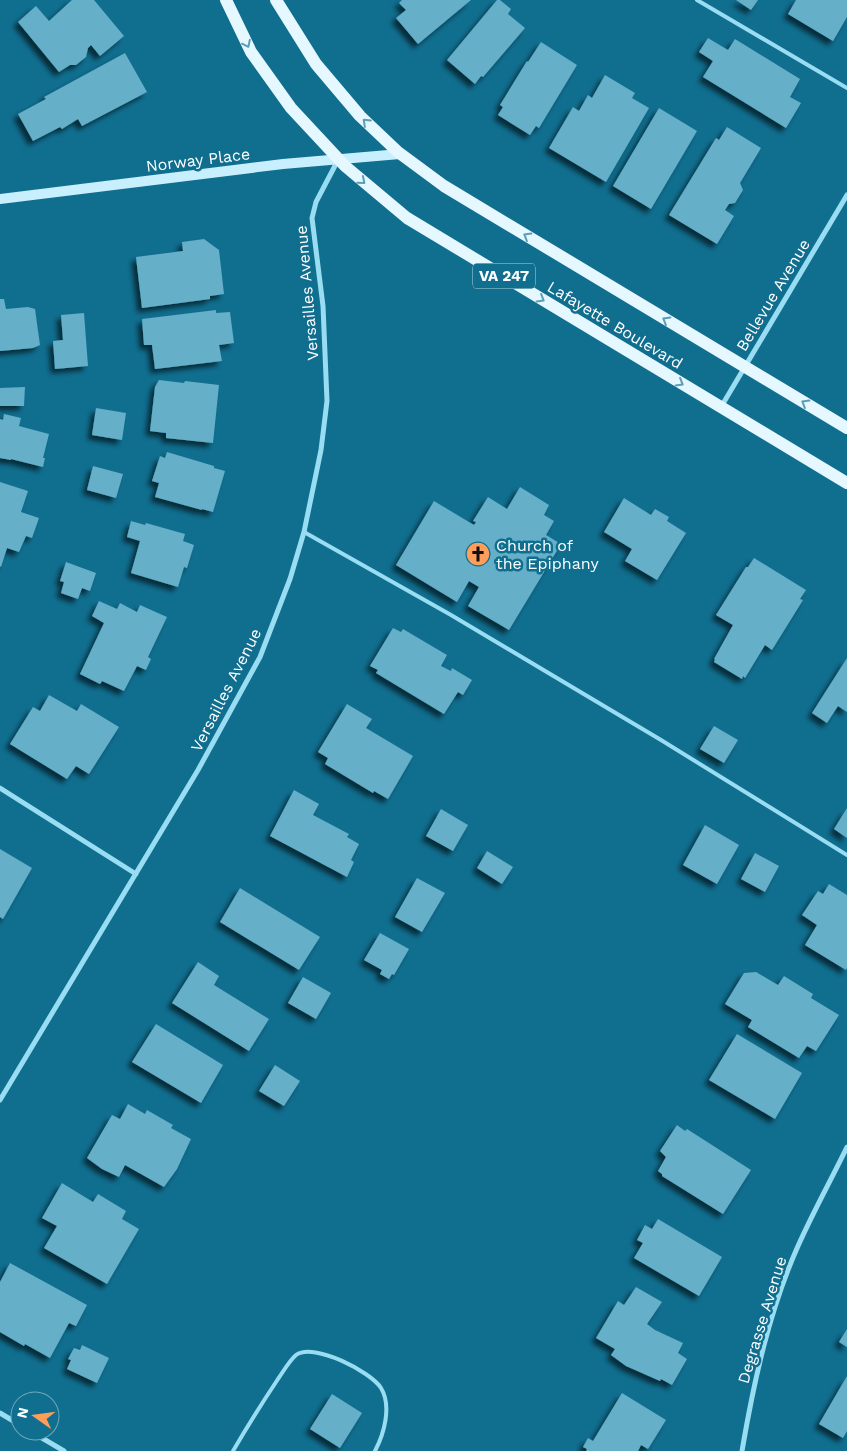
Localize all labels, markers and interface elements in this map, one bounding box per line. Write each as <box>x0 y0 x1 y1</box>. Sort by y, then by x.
one-way arrow <box>241 39 251 48</box>
one-way arrow <box>363 119 372 128</box>
street label: Norway Place <box>145 144 251 176</box>
one-way arrow <box>357 175 366 184</box>
street label: Versailles Avenue <box>292 225 322 361</box>
one-way arrow <box>523 233 532 242</box>
street label: Bellevue Avenue <box>732 236 814 354</box>
road number: VA 247 <box>473 264 535 288</box>
street label: Lafayette Boulevard <box>544 277 686 373</box>
one-way arrow <box>536 292 545 302</box>
one-way arrow <box>662 316 671 326</box>
one-way arrow <box>675 377 684 387</box>
one-way arrow <box>802 400 811 410</box>
place label: Church of the Epiphany <box>496 536 599 573</box>
church icon: Church of the Epiphany <box>465 541 491 567</box>
street label: Versailles Avenue <box>187 625 265 755</box>
street label: Degrasse Avenue <box>734 1254 790 1386</box>
north arrow <box>10 1391 60 1441</box>
text: N <box>13 1406 31 1420</box>

